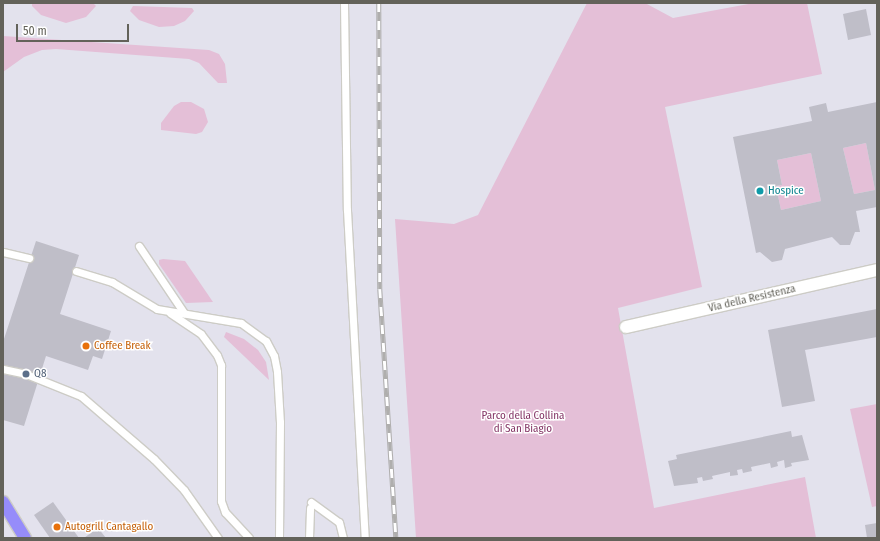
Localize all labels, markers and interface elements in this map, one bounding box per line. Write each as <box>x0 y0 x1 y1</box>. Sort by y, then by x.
scale bar <box>18 16 131 42</box>
text: 50 m <box>23 24 47 38</box>
place label: Hospice <box>768 184 804 198</box>
marker: Hospice <box>755 186 765 196</box>
street label: Via della Resistenza <box>707 283 797 315</box>
place label: Coffee Break <box>94 339 151 353</box>
marker: Coffee Break <box>81 341 91 351</box>
place label: Q8 <box>34 367 46 381</box>
marker: Q8 <box>21 369 31 379</box>
park label: Parco della Collina di San Biagio <box>482 410 564 436</box>
place label: Autogrill Cantagallo <box>65 520 153 534</box>
marker: Autogrill Cantagallo <box>52 522 62 532</box>

